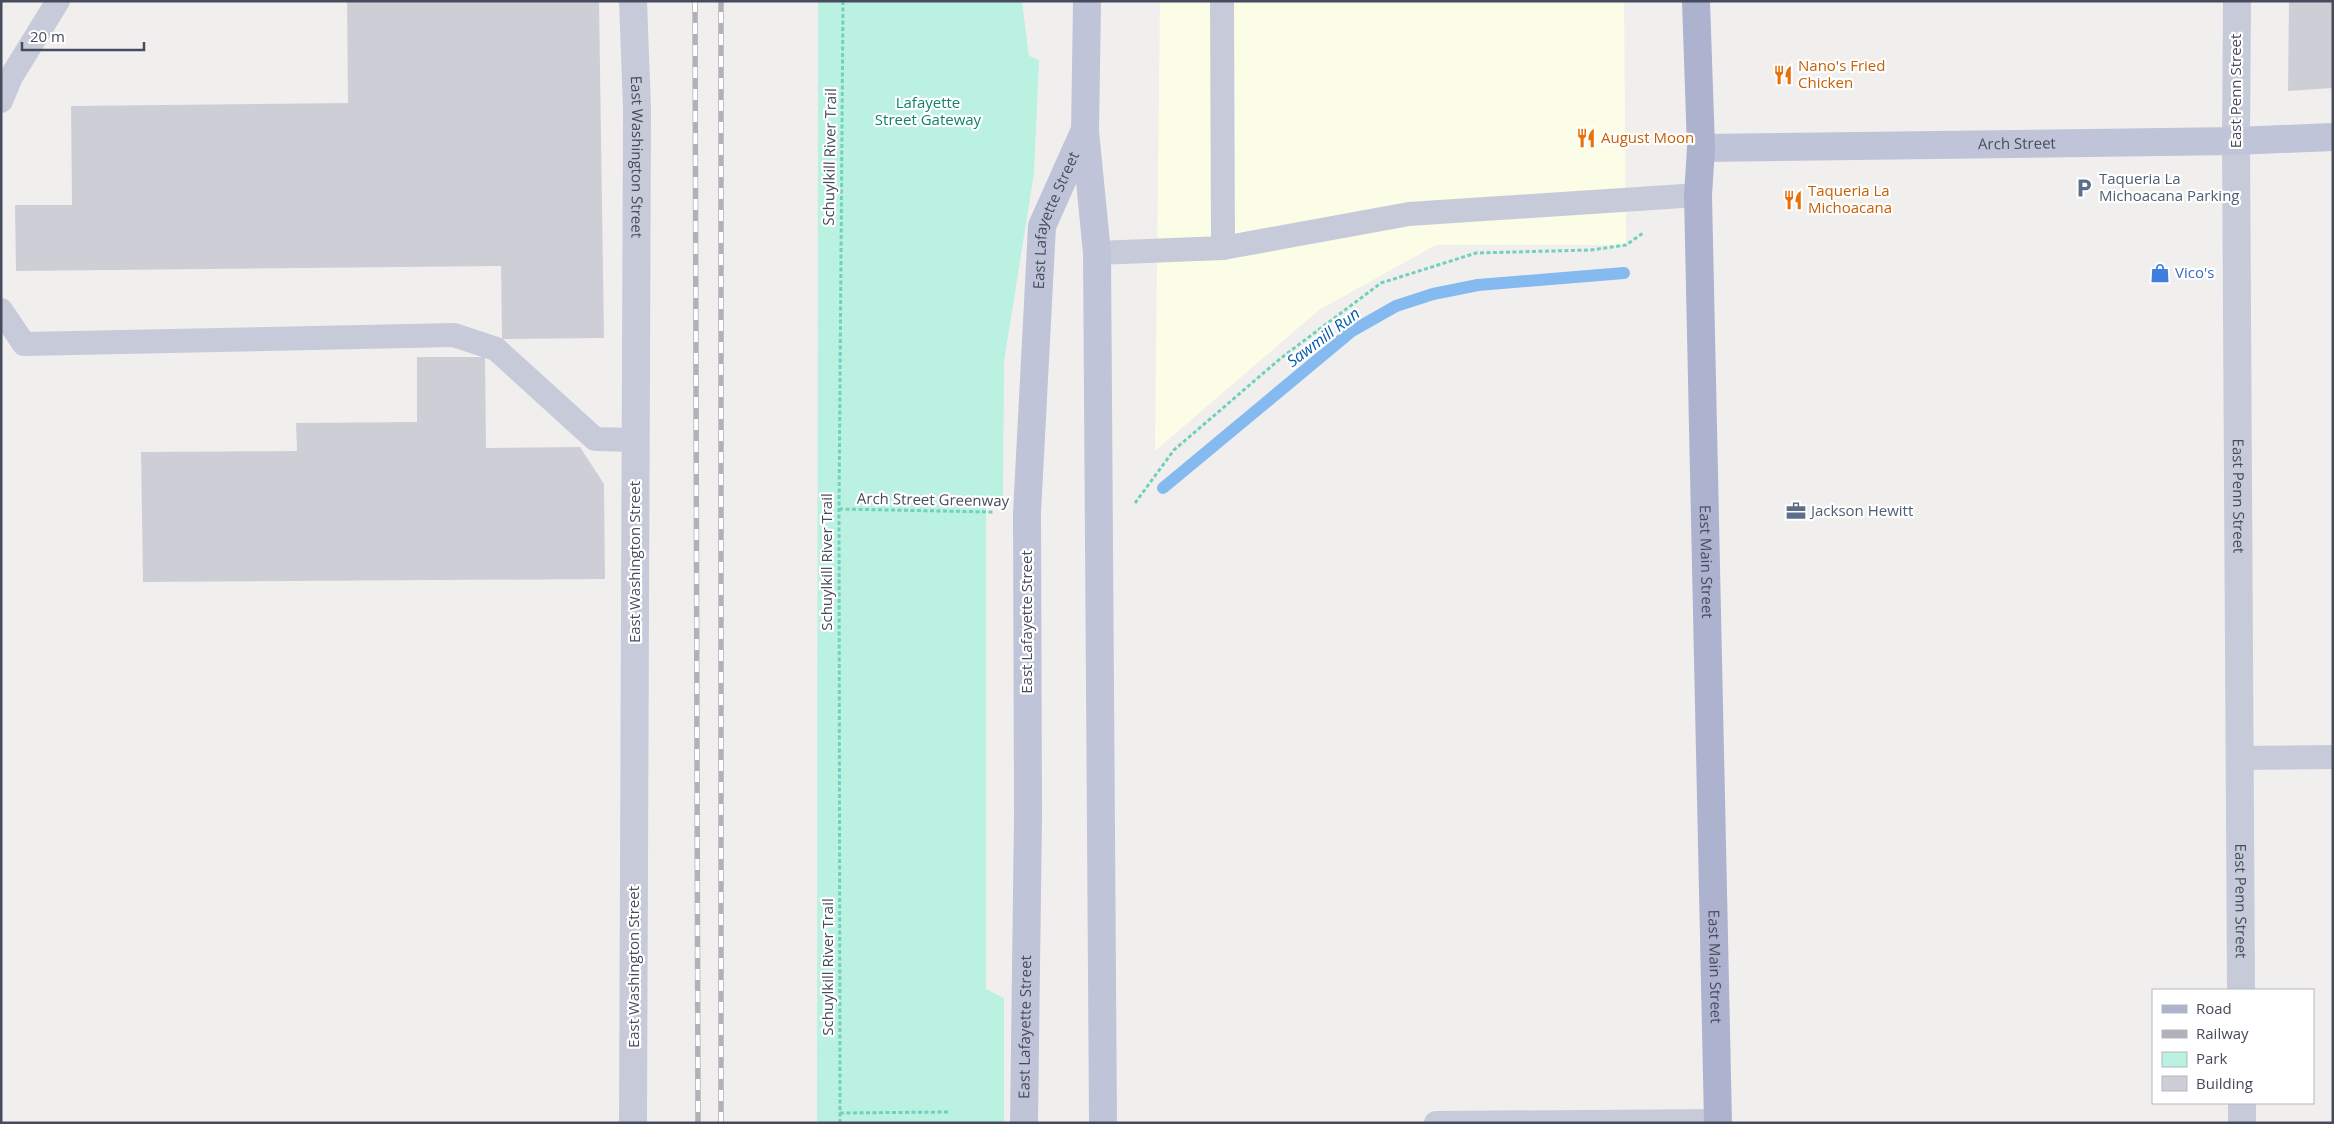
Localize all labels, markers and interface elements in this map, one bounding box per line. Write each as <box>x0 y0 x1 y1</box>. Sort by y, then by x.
scale bar <box>22 20 145 52</box>
text: 20 m <box>30 26 65 46</box>
street label: East Penn Street <box>2225 34 2245 148</box>
place label: Nano's Fried Chicken <box>1798 55 1885 92</box>
restaurant icon: Nano's Fried Chicken <box>1772 64 1794 86</box>
street label: East Washington Street <box>627 75 648 238</box>
street label: Schuylkill River Trail <box>818 88 840 226</box>
park label: Lafayette Street Gateway <box>875 92 982 129</box>
restaurant icon: August Moon <box>1575 127 1597 149</box>
place label: August Moon <box>1601 127 1694 147</box>
street label: Arch Street <box>1978 132 2056 153</box>
street label: East Lafayette Street <box>1028 148 1083 290</box>
place label: Taqueria La Michoacana Parking <box>2099 168 2239 205</box>
parking icon: Taqueria La Michoacana Parking <box>2073 177 2095 199</box>
place label: Taqueria La Michoacana <box>1808 180 1892 217</box>
restaurant icon: Taqueria La Michoacana <box>1782 189 1804 211</box>
shop icon: Vico's <box>2149 262 2171 284</box>
place label: Vico's <box>2175 262 2214 282</box>
water label: Sawmill Run <box>1282 302 1364 372</box>
street label: East Penn Street <box>2229 438 2249 553</box>
street label: East Washington Street <box>624 481 644 643</box>
street label: Arch Street Greenway <box>857 488 1010 510</box>
street label: Schuylkill River Trail <box>816 493 836 631</box>
office icon: Jackson Hewitt <box>1785 500 1807 522</box>
place label: Jackson Hewitt <box>1809 500 1913 520</box>
street label: East Main Street <box>1696 505 1718 619</box>
street label: East Lafayette Street <box>1016 550 1036 694</box>
street label: East Penn Street <box>2231 843 2252 958</box>
street label: East Washington Street <box>623 886 643 1048</box>
street label: Schuylkill River Trail <box>817 898 837 1036</box>
street label: East Main Street <box>1704 910 1727 1024</box>
street label: East Lafayette Street <box>1013 955 1035 1099</box>
legend <box>2152 989 2314 1104</box>
text: Road <box>2196 998 2232 1018</box>
text: Railway <box>2196 1023 2249 1043</box>
text: Park <box>2196 1048 2227 1068</box>
text: Building <box>2196 1073 2253 1093</box>

